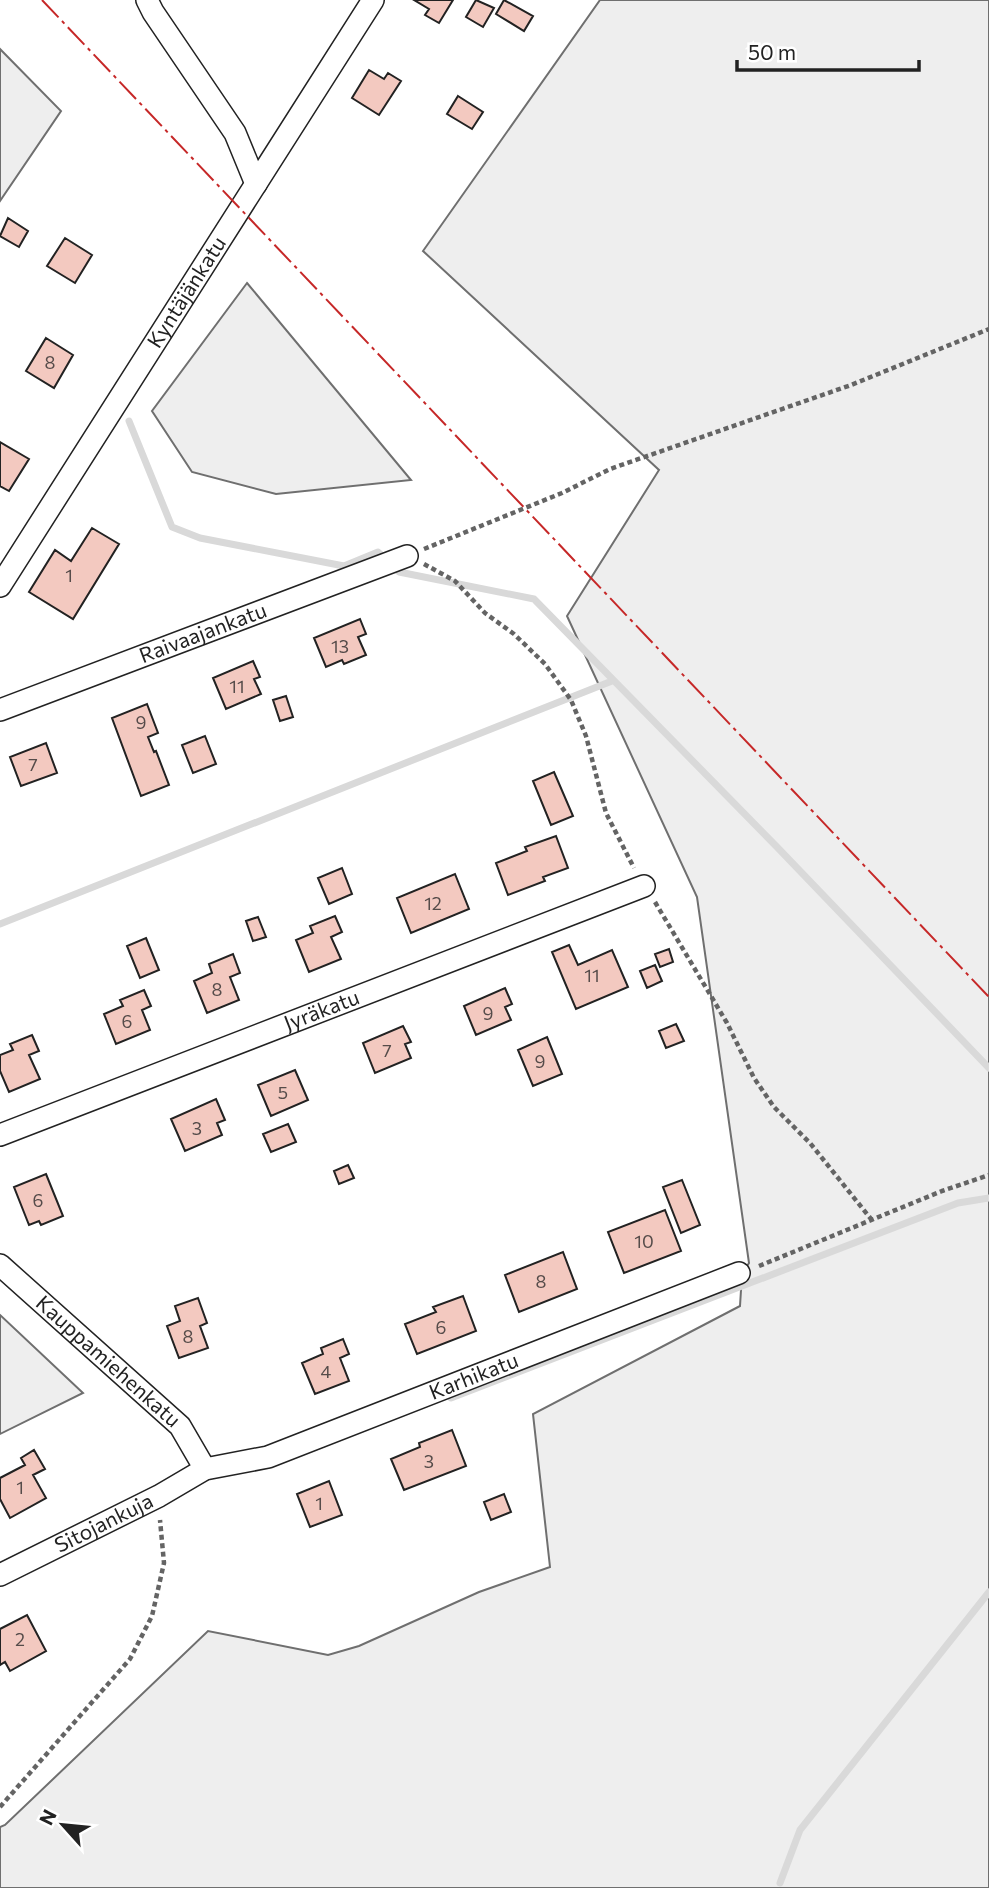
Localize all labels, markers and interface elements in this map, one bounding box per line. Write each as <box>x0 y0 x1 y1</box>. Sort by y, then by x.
scale bar <box>737 28 919 72</box>
text: 50 m <box>748 39 796 64</box>
street label: Kyntäjänkatu <box>141 231 230 352</box>
house number: 8 <box>45 351 56 373</box>
house number: 1 <box>65 564 73 586</box>
street label: Raivaajankatu <box>135 596 270 667</box>
house number: 13 <box>331 635 349 657</box>
house number: 11 <box>229 675 245 697</box>
house number: 9 <box>136 711 146 733</box>
house number: 7 <box>28 753 38 775</box>
house number: 12 <box>424 892 442 914</box>
house number: 11 <box>584 964 600 986</box>
house number: 8 <box>212 978 223 1000</box>
street label: Jyräkatu <box>280 983 363 1035</box>
house number: 9 <box>483 1002 493 1024</box>
house number: 6 <box>122 1010 132 1032</box>
house number: 7 <box>382 1039 392 1061</box>
house number: 9 <box>535 1050 545 1072</box>
house number: 5 <box>278 1081 288 1103</box>
house number: 3 <box>192 1117 202 1139</box>
house number: 6 <box>33 1189 43 1211</box>
house number: 10 <box>634 1230 654 1252</box>
house number: 8 <box>536 1270 547 1292</box>
street label: Kauppamiehenkatu <box>32 1289 186 1432</box>
house number: 6 <box>436 1316 446 1338</box>
house number: 8 <box>183 1325 194 1347</box>
street label: Karhikatu <box>425 1347 521 1404</box>
house number: 4 <box>321 1360 332 1382</box>
house number: 3 <box>424 1450 434 1472</box>
house number: 1 <box>16 1476 24 1498</box>
street label: Sitojankuja <box>50 1487 157 1557</box>
house number: 1 <box>315 1492 323 1514</box>
house number: 2 <box>15 1628 25 1650</box>
north arrow <box>28 1790 98 1860</box>
text: N <box>34 1805 61 1829</box>

